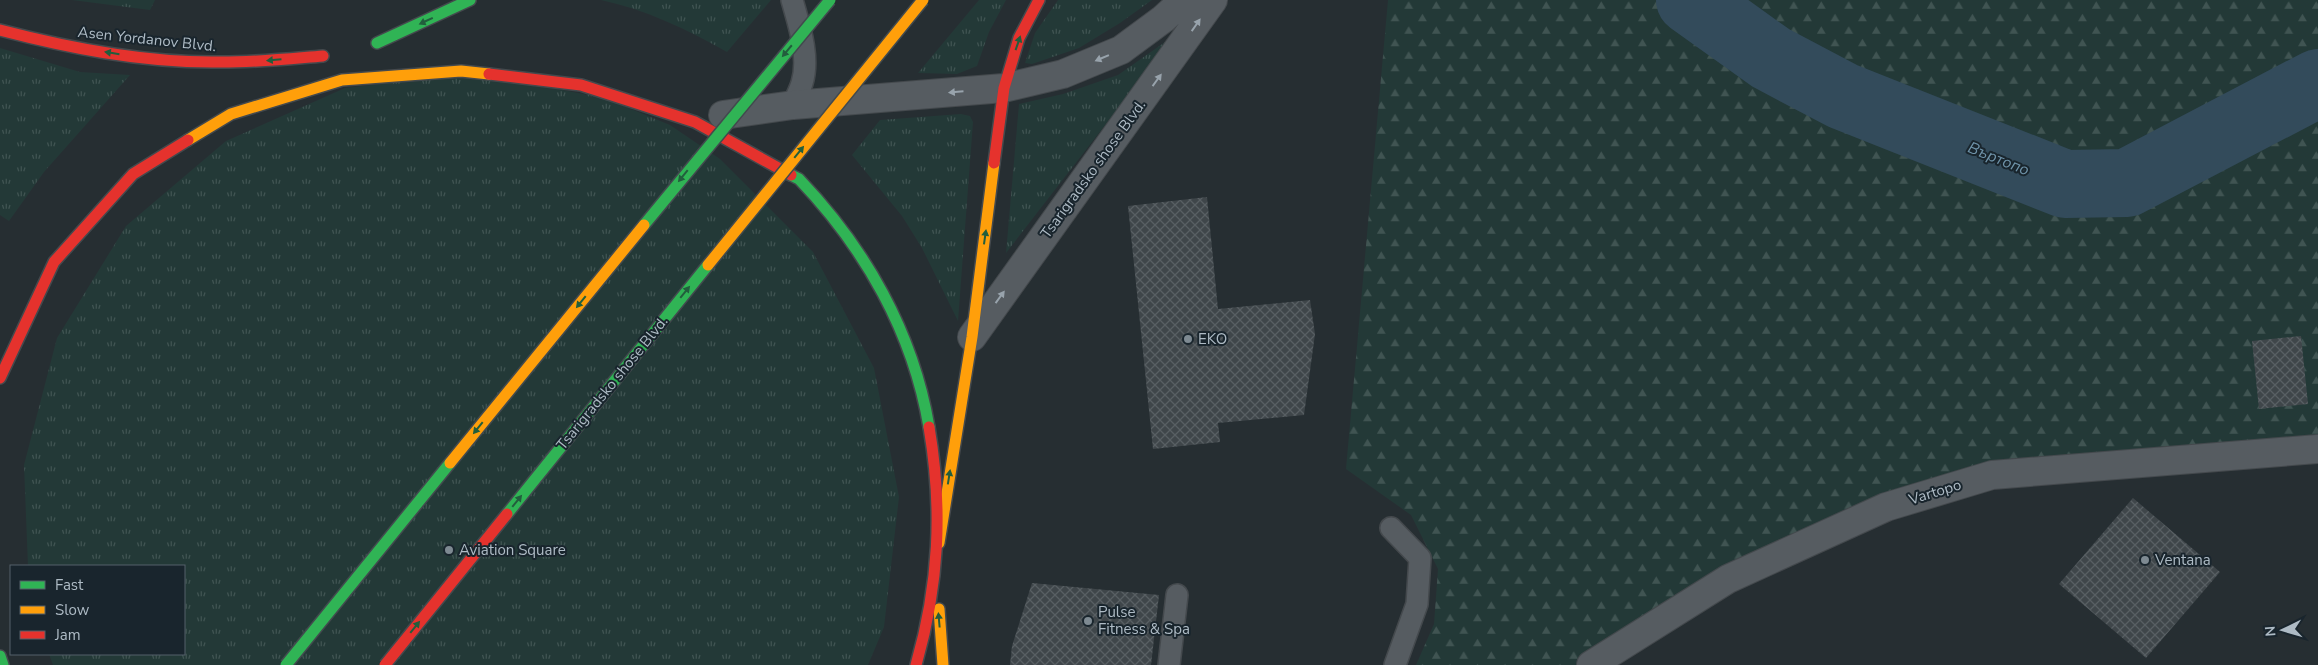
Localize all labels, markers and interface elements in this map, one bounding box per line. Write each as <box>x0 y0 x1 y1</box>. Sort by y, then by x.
one-way arrow <box>419 17 433 25</box>
one-way arrow <box>1191 18 1201 32</box>
street label: Asen Yordanov Blvd. <box>77 22 217 56</box>
one-way arrow <box>1015 35 1022 50</box>
one-way arrow <box>781 44 793 56</box>
one-way arrow <box>104 49 120 57</box>
one-way arrow <box>1094 54 1109 62</box>
one-way arrow <box>266 56 282 64</box>
one-way arrow <box>1152 73 1162 87</box>
one-way arrow <box>947 88 963 96</box>
street label: Tsarigradsko shose Blvd. <box>1036 96 1150 242</box>
water label: Въртопо <box>1965 137 2033 181</box>
one-way arrow <box>793 146 804 159</box>
one-way arrow <box>678 169 689 182</box>
one-way arrow <box>981 228 989 244</box>
one-way arrow <box>680 286 691 299</box>
one-way arrow <box>995 291 1006 304</box>
one-way arrow <box>575 295 586 308</box>
street label: Tsarigradsko shose Blvd. <box>552 312 672 454</box>
place label: EKO <box>1198 329 1227 349</box>
marker: EKO <box>1182 333 1194 345</box>
one-way arrow <box>473 421 484 434</box>
one-way arrow <box>946 469 954 485</box>
street label: Vartopo <box>1905 475 1964 510</box>
one-way arrow <box>512 494 523 507</box>
place label: Aviation Square <box>459 540 566 560</box>
marker: Aviation Square <box>443 544 455 556</box>
place label: Ventana <box>2154 550 2211 570</box>
marker: Ventana <box>2139 554 2151 566</box>
legend <box>10 565 185 655</box>
text: Fast <box>55 575 84 595</box>
text: Slow <box>55 600 90 620</box>
place label: Pulse Fitness & Spa <box>1098 602 1190 639</box>
north arrow <box>2258 605 2308 655</box>
one-way arrow <box>935 612 943 628</box>
marker: Pulse Fitness & Spa <box>1082 615 1094 627</box>
one-way arrow <box>410 621 421 634</box>
text: Jam <box>54 625 81 645</box>
text: N <box>2261 625 2280 637</box>

